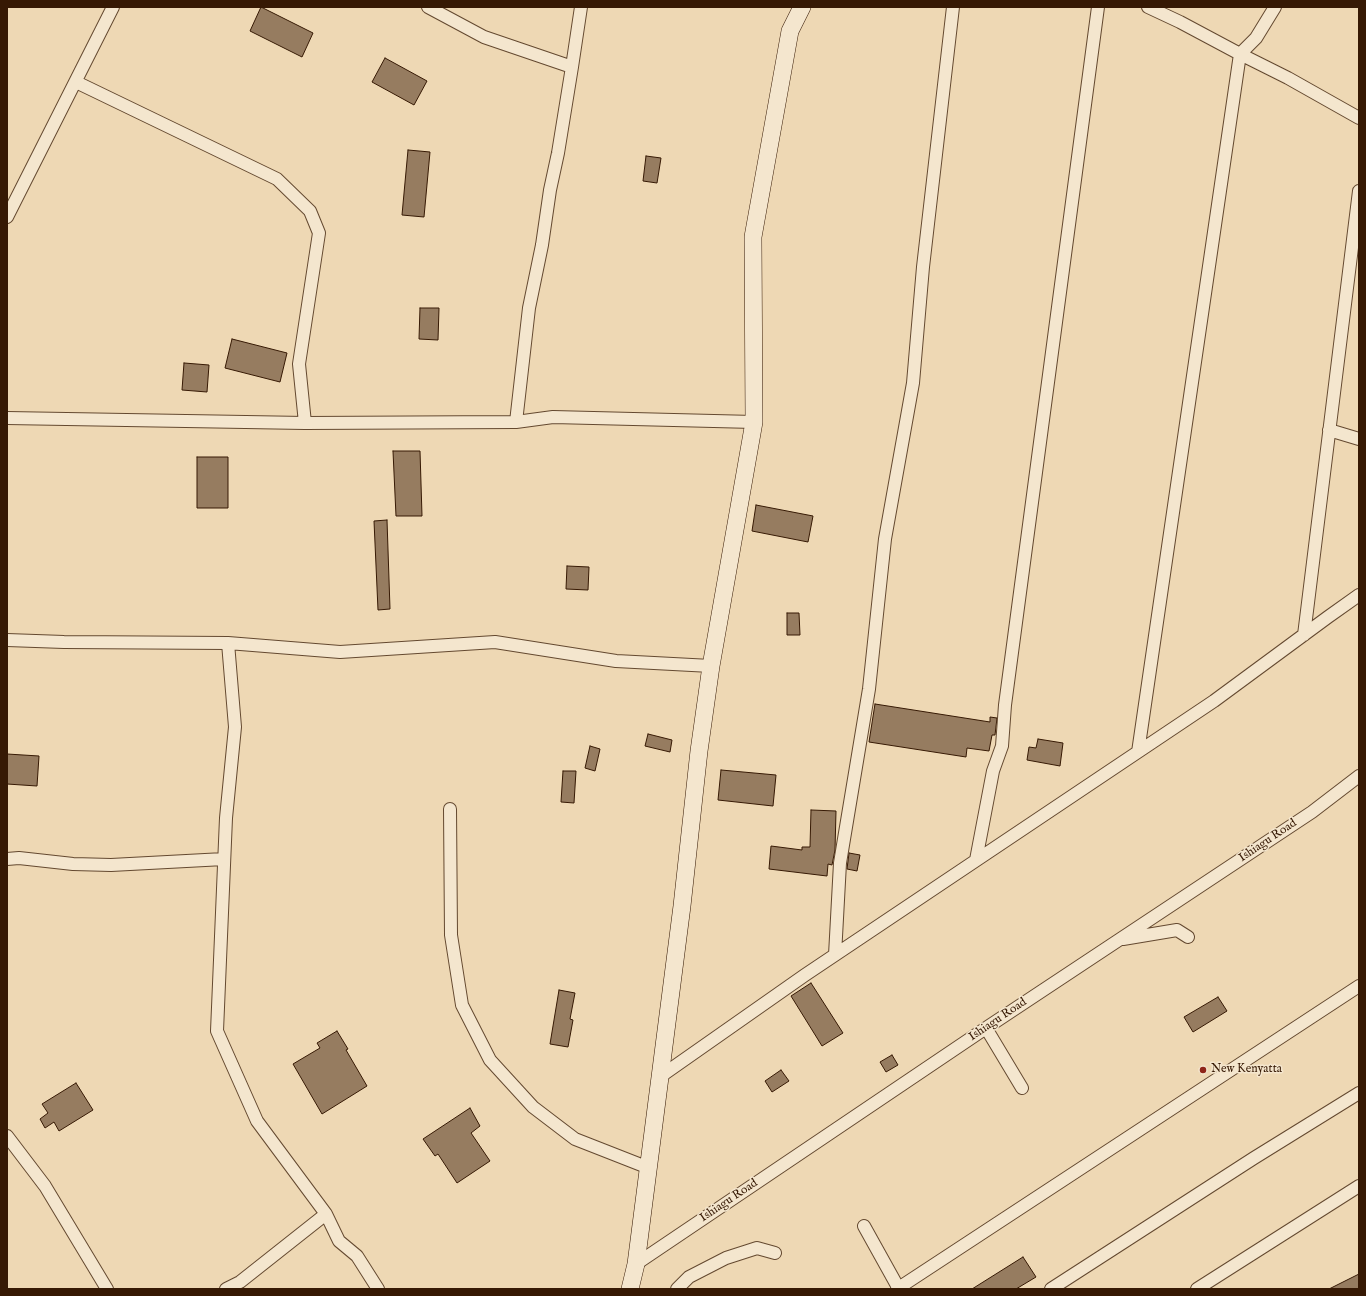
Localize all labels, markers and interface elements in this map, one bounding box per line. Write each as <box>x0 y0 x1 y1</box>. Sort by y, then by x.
street label: Ishiagu Road <box>1236 816 1300 866</box>
street label: Ishiagu Road <box>966 995 1030 1045</box>
place label: New Kenyatta <box>1211 1063 1282 1077</box>
marker: New Kenyatta <box>1198 1065 1208 1075</box>
street label: Ishiagu Road <box>697 1176 761 1226</box>

